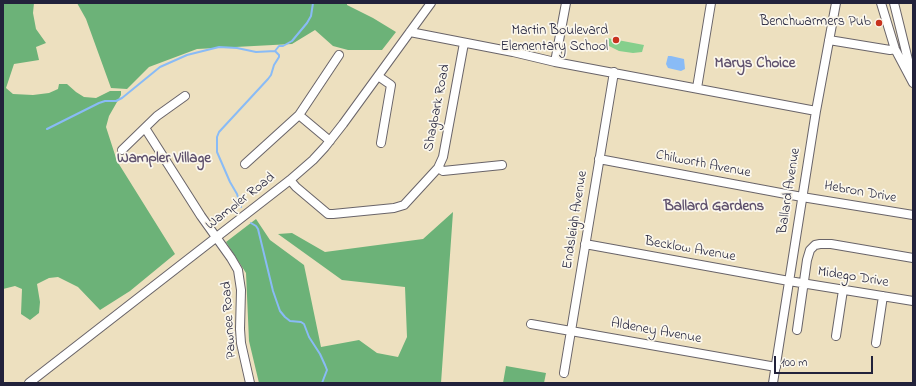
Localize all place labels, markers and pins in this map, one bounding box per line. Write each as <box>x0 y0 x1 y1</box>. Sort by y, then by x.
place label: Benchwarmers Pub <box>760 15 871 31</box>
marker: Benchwarmers Pub <box>874 18 884 28</box>
place label: Martin Boulevard Elementary School <box>501 24 608 56</box>
marker: Martin Boulevard Elementary School <box>611 35 621 45</box>

